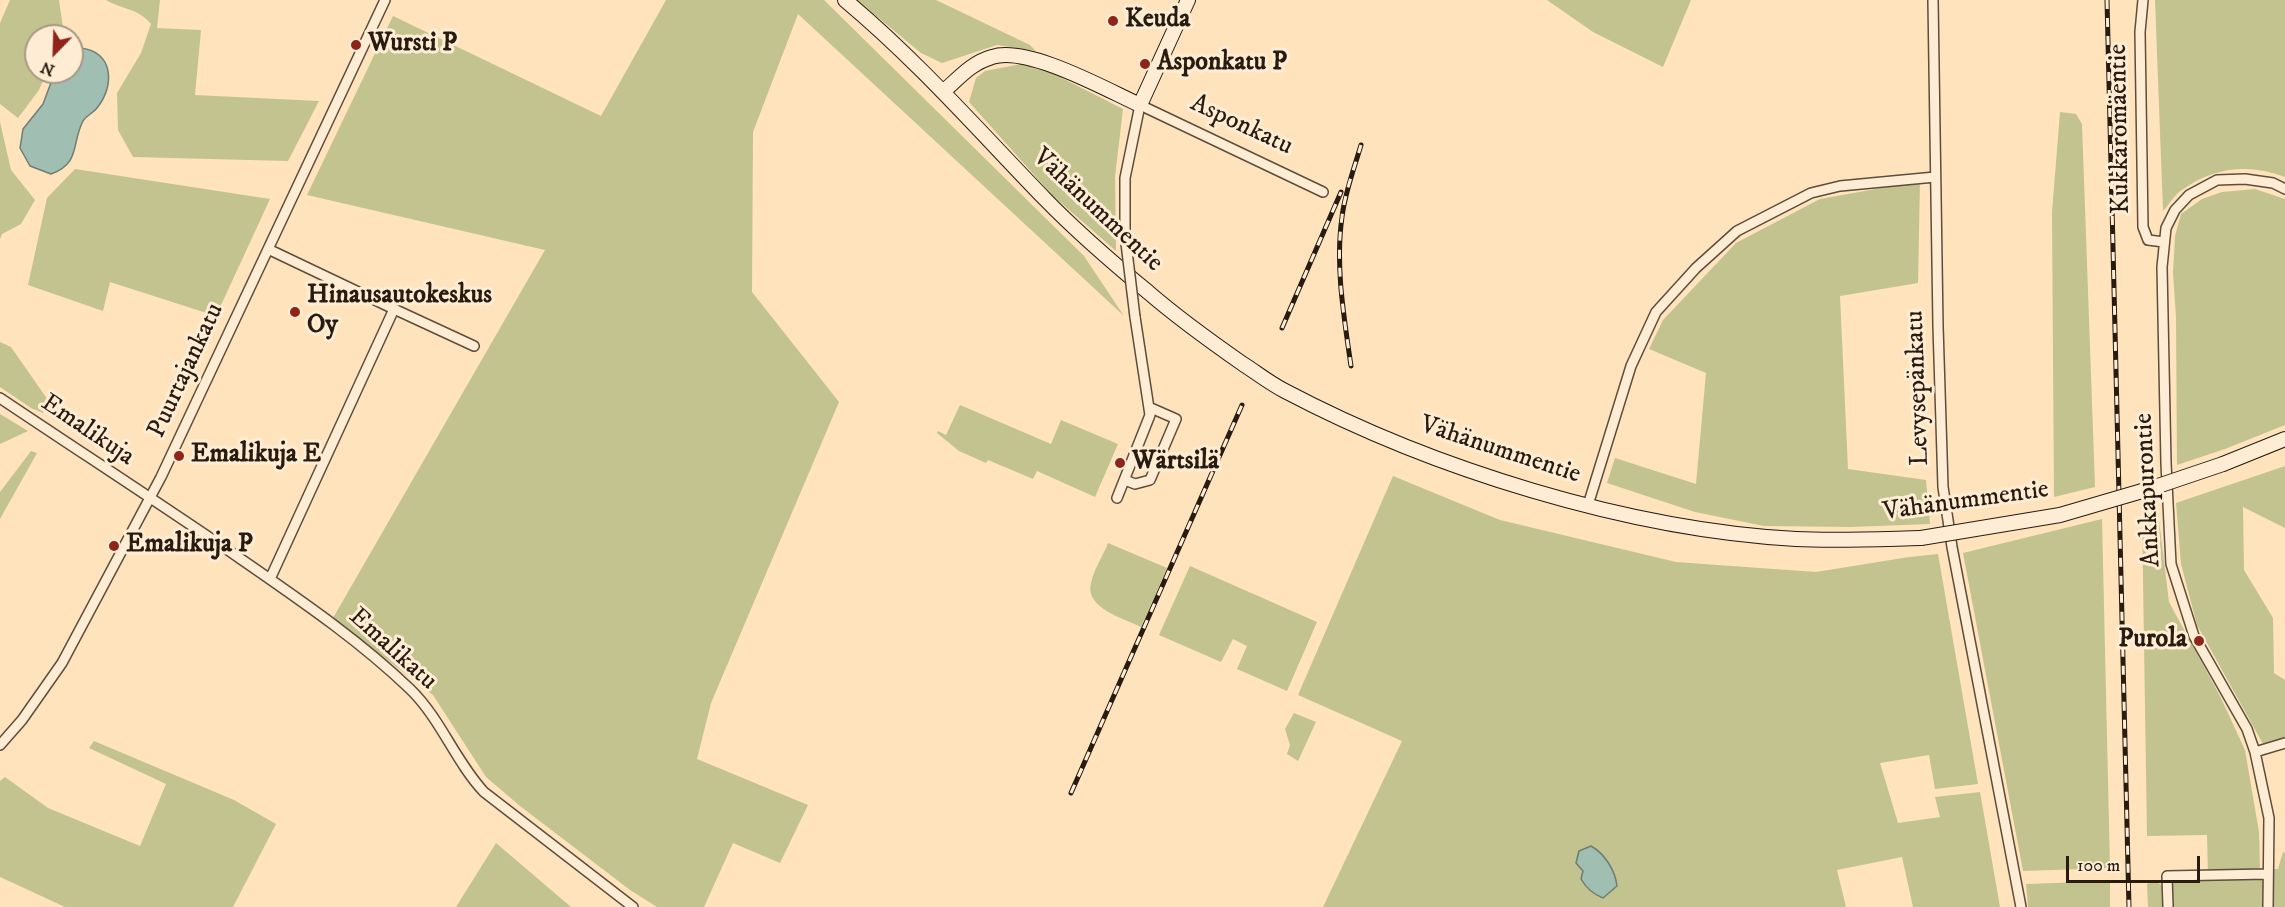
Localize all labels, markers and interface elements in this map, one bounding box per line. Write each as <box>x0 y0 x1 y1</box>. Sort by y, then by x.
place label: Keuda <box>1125 5 1190 37</box>
marker: Keuda <box>1106 14 1120 28</box>
north arrow <box>24 24 84 84</box>
place label: Wursti P <box>368 29 457 61</box>
marker: Wursti P <box>349 38 363 52</box>
street label: Kukkaromäentie <box>2104 44 2138 214</box>
place label: Asponkatu P <box>1157 48 1287 80</box>
text: N <box>38 57 58 81</box>
marker: Asponkatu P <box>1138 57 1152 71</box>
street label: Asponkatu <box>1185 89 1297 163</box>
street label: Vähänummentie <box>1025 143 1169 279</box>
place label: Hinausautokeskus Oy <box>307 281 492 342</box>
street label: Puurtajankatu <box>142 299 232 443</box>
marker: Hinausautokeskus Oy <box>288 305 302 319</box>
street label: Levysepänkatu <box>1901 310 1937 466</box>
street label: Emalikuja <box>34 388 140 474</box>
street label: Vähänummentie <box>1416 410 1584 492</box>
street label: Ankkapurontie <box>2129 412 2169 568</box>
place label: Emalikuja E <box>191 440 321 472</box>
place label: Wärtsilä <box>1132 447 1219 479</box>
marker: Emalikuja E <box>172 449 186 463</box>
marker: Wärtsilä <box>1113 456 1127 470</box>
street label: Vähänummentie <box>1881 475 2051 529</box>
place label: Emalikuja P <box>126 530 253 562</box>
marker: Emalikuja P <box>107 539 121 553</box>
street label: Emalikatu <box>341 602 443 698</box>
place label: Purola <box>2118 625 2187 657</box>
marker: Purola <box>2192 634 2206 648</box>
scale bar <box>2069 844 2202 882</box>
text: 100 m <box>2077 855 2120 877</box>

